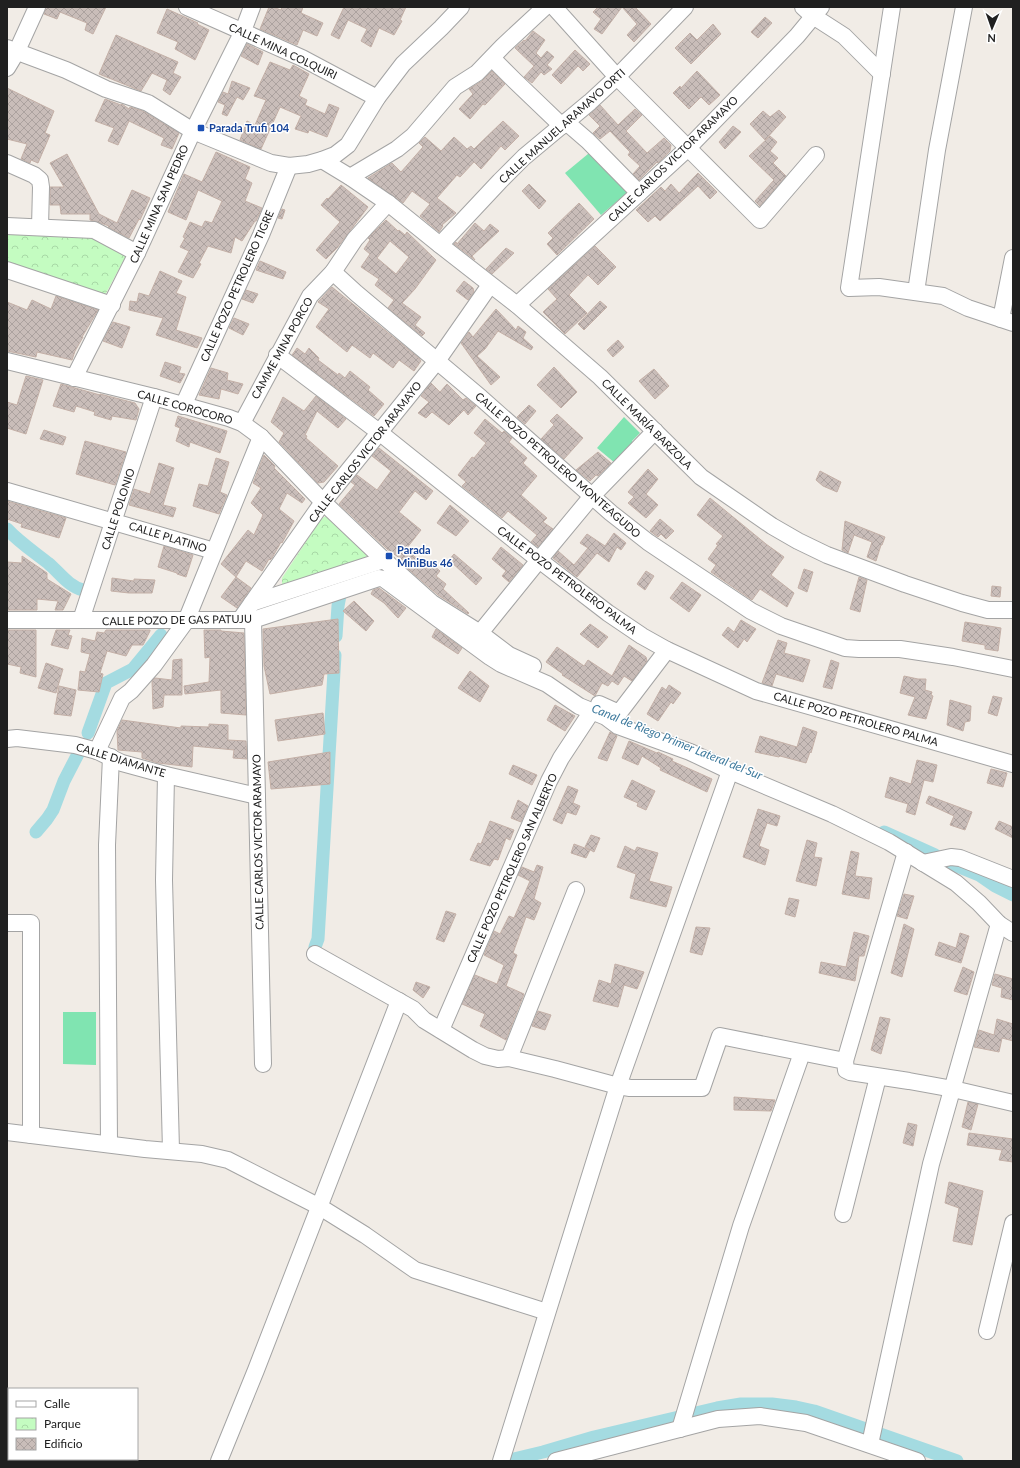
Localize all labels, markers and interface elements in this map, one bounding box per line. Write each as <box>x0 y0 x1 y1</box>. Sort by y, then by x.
north arrow <box>972 8 1012 48</box>
street label: CALLE MINA COLQUIRI <box>227 20 339 81</box>
text: N <box>987 32 996 45</box>
street label: CALLE MANUEL ARAMAYO ORTI <box>496 65 627 186</box>
street label: CALLE CARLOS VICTOR ARAMAYO <box>605 93 740 224</box>
place label: Parada Trufi 104 <box>209 121 290 134</box>
marker: Parada Trufi 104 <box>196 123 206 133</box>
street label: CALLE MINA SAN PEDRO <box>127 142 191 265</box>
street label: CALLE POZO PETROLERO TIGRE <box>197 208 276 364</box>
street label: CAMME MINA PORCO <box>248 295 315 401</box>
street label: CALLE MARÍA BARZOLA <box>599 376 696 472</box>
street label: CALLE CARLOS VICTOR ARAMAYO <box>305 378 424 525</box>
street label: CALLE COROCORO <box>136 387 234 426</box>
street label: CALLE POZO PETROLERO MONTEAGUDO <box>473 389 644 540</box>
street label: CALLE POLONIO <box>98 466 137 551</box>
street label: CALLE PLATINO <box>128 518 209 555</box>
street label: CALLE POZO PETROLERO PALMA <box>495 523 640 637</box>
place label: Parada MiniBus 46 <box>397 543 453 569</box>
marker: Parada MiniBus 46 <box>384 551 394 561</box>
street label: CALLE POZO DE GAS PATUJU <box>102 612 252 627</box>
street label: CALLE POZO PETROLERO PALMA <box>772 689 941 748</box>
water label: Canal de Riego Primer Lateral del Sur <box>590 700 766 783</box>
street label: CALLE DIAMANTE <box>75 740 168 779</box>
street label: CALLE CARLOS VICTOR ARAMAYO <box>249 754 266 930</box>
street label: CALLE POZO PETROLERO SAN ALBERTO <box>464 771 560 965</box>
legend <box>8 1388 138 1460</box>
text: Calle <box>44 1396 70 1411</box>
text: Parque <box>44 1416 81 1431</box>
text: Edificio <box>44 1436 83 1451</box>

